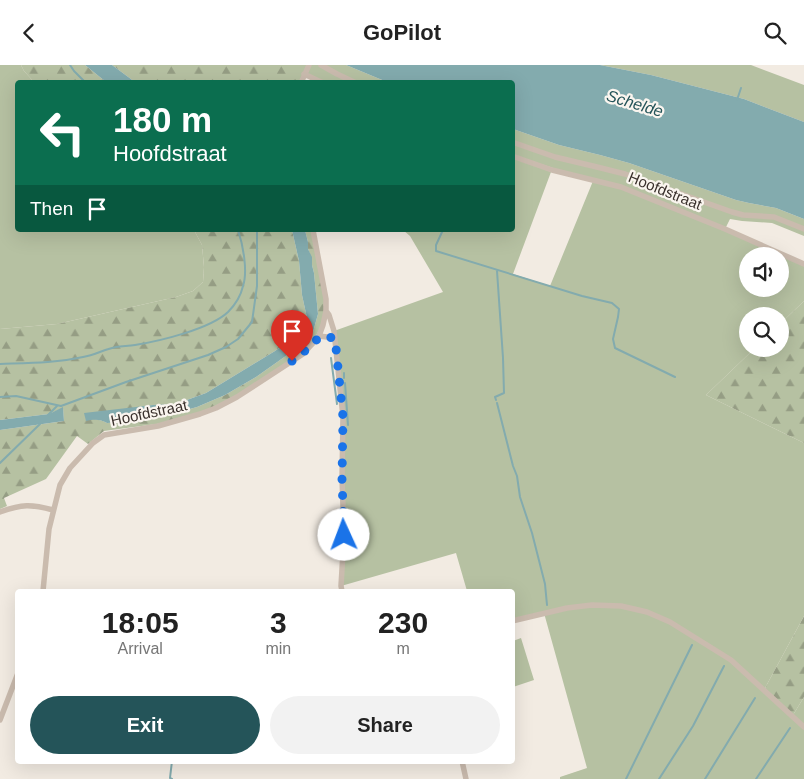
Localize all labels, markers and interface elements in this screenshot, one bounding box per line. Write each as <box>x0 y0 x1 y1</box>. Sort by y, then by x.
icon: back <box>15 19 43 47</box>
icon: search <box>761 19 789 47</box>
text: GoPilot <box>363 20 441 45</box>
water label: Schelde <box>605 87 665 120</box>
icon: left <box>30 100 95 165</box>
text: 180 m <box>113 100 212 139</box>
text: Hoofdstraat <box>113 141 227 166</box>
street label: Hoofdstraat <box>626 168 705 213</box>
icon: arrive <box>83 195 111 223</box>
text: Then <box>30 198 73 219</box>
map controls <box>739 247 789 357</box>
button: sound <box>739 247 789 297</box>
button: search <box>739 307 789 357</box>
pin <box>271 310 313 361</box>
icon: arrive <box>278 317 306 345</box>
street label: Hoofdstraat <box>109 396 189 429</box>
position arrow <box>317 508 369 560</box>
text: 18:05 <box>102 606 179 639</box>
text: 3 <box>270 606 287 639</box>
text: 230 <box>378 606 428 639</box>
text: Arrival <box>118 640 163 657</box>
text: min <box>265 640 291 657</box>
text: m <box>396 640 410 657</box>
button: Exit <box>30 696 260 754</box>
button: Share <box>270 696 500 754</box>

